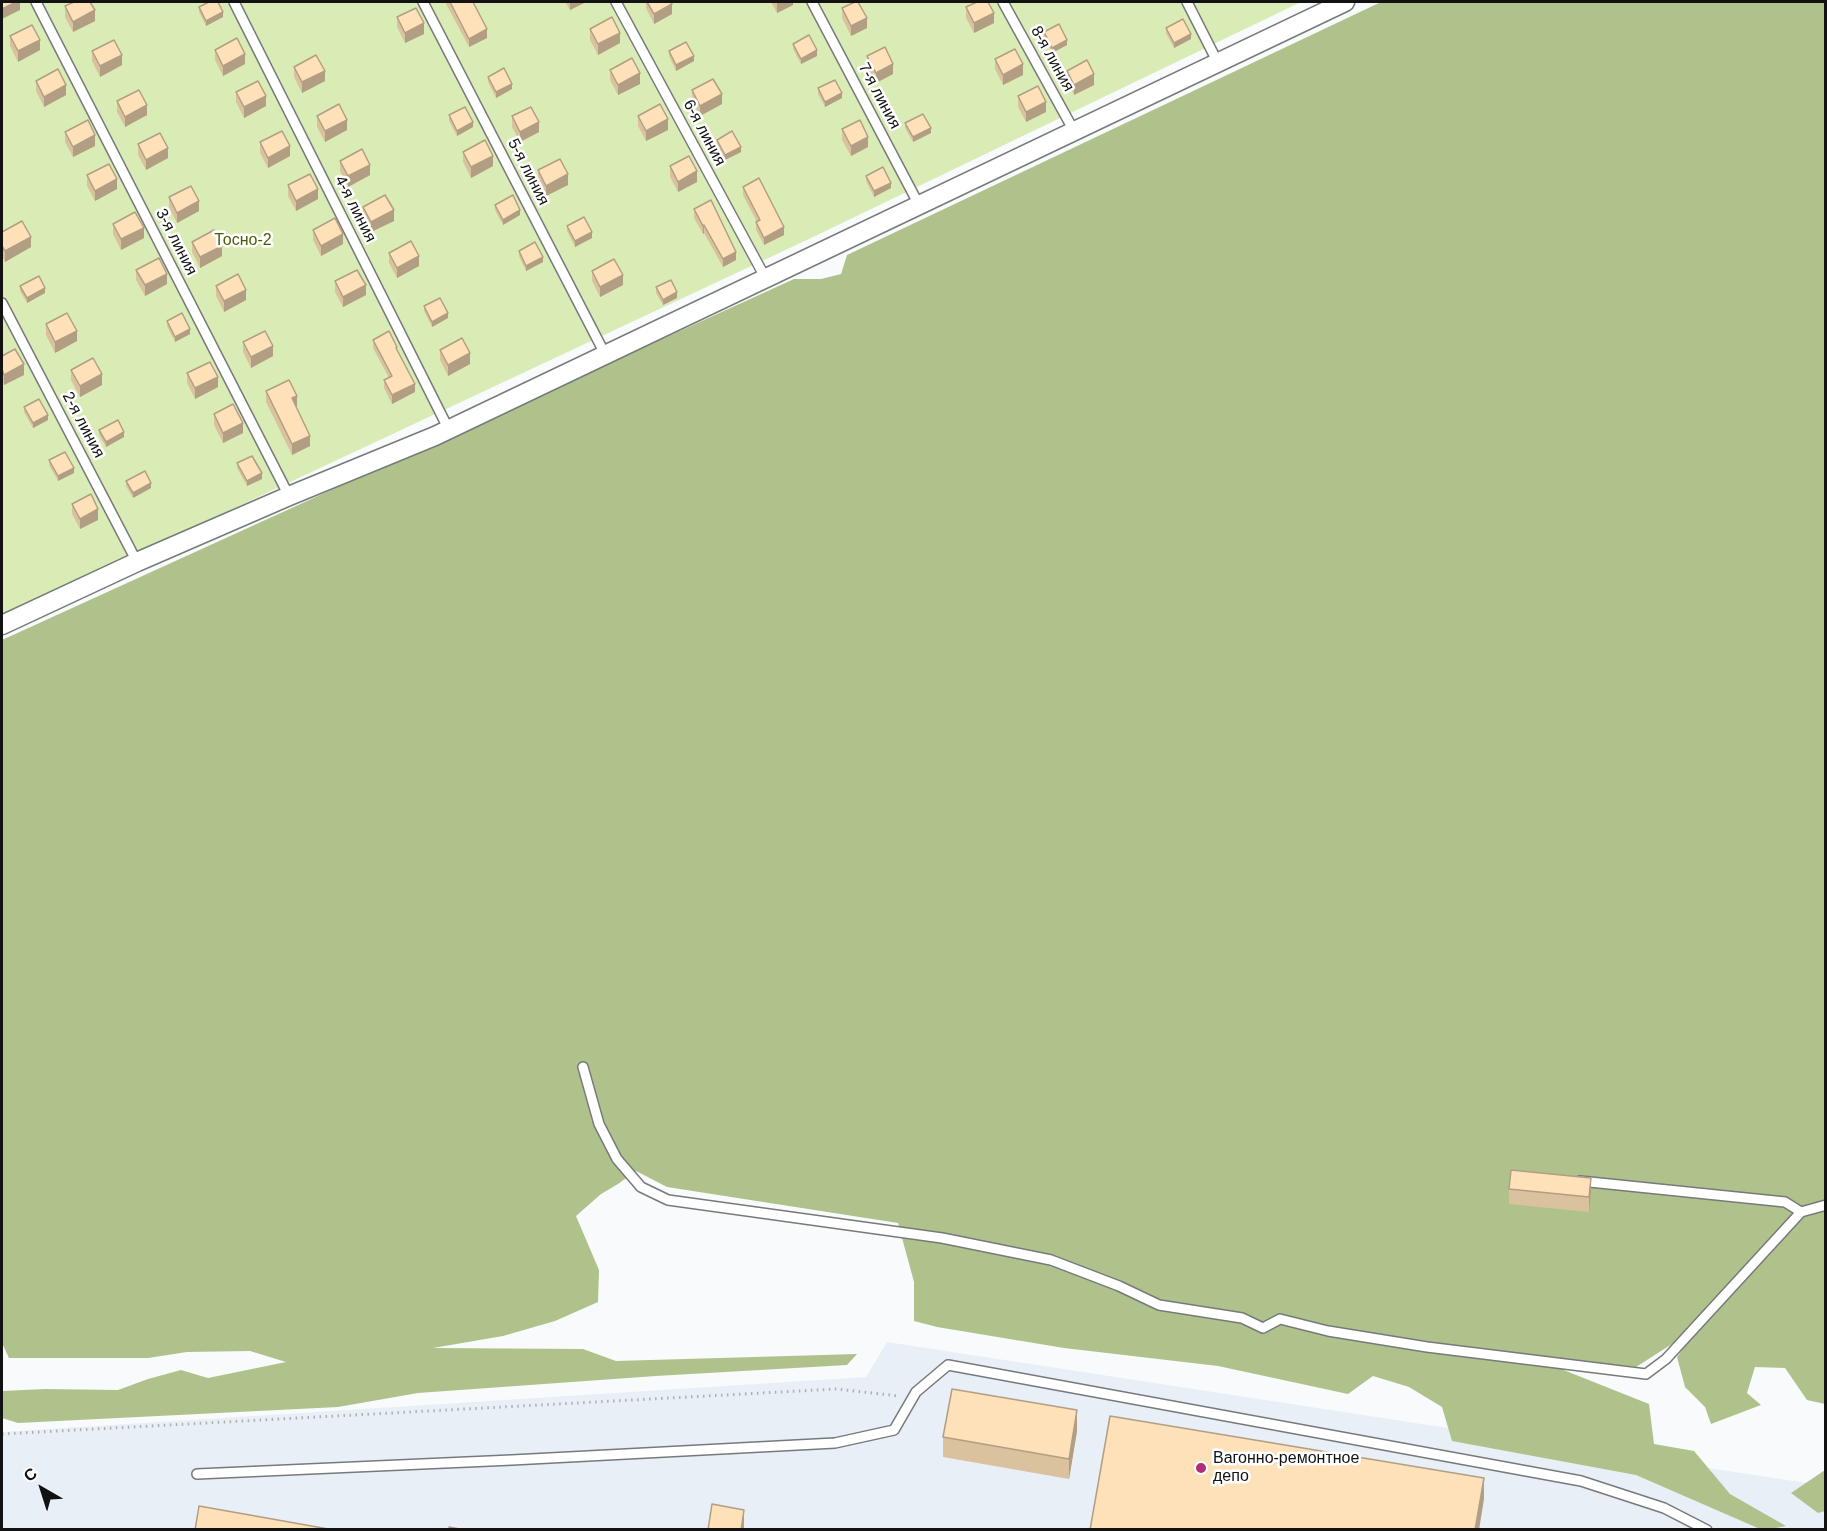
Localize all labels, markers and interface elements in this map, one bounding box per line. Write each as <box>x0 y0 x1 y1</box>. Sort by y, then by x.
street label: 8-я линия <box>1026 23 1078 95</box>
street label: 7-я линия <box>854 60 904 132</box>
street label: 6-я линия <box>679 97 729 169</box>
street label: 5-я линия <box>503 136 553 208</box>
street label: 4-я линия <box>330 173 380 245</box>
street label: 3-я линия <box>151 206 201 278</box>
park label: Тосно-2 <box>214 231 272 251</box>
street label: 2-я линия <box>58 389 108 461</box>
place label: Вагонно-ремонтное депо <box>1213 1449 1359 1487</box>
north arrow <box>12 1459 72 1519</box>
marker: Вагонно-ремонтное депо <box>1194 1461 1208 1475</box>
text: С <box>21 1464 40 1485</box>

